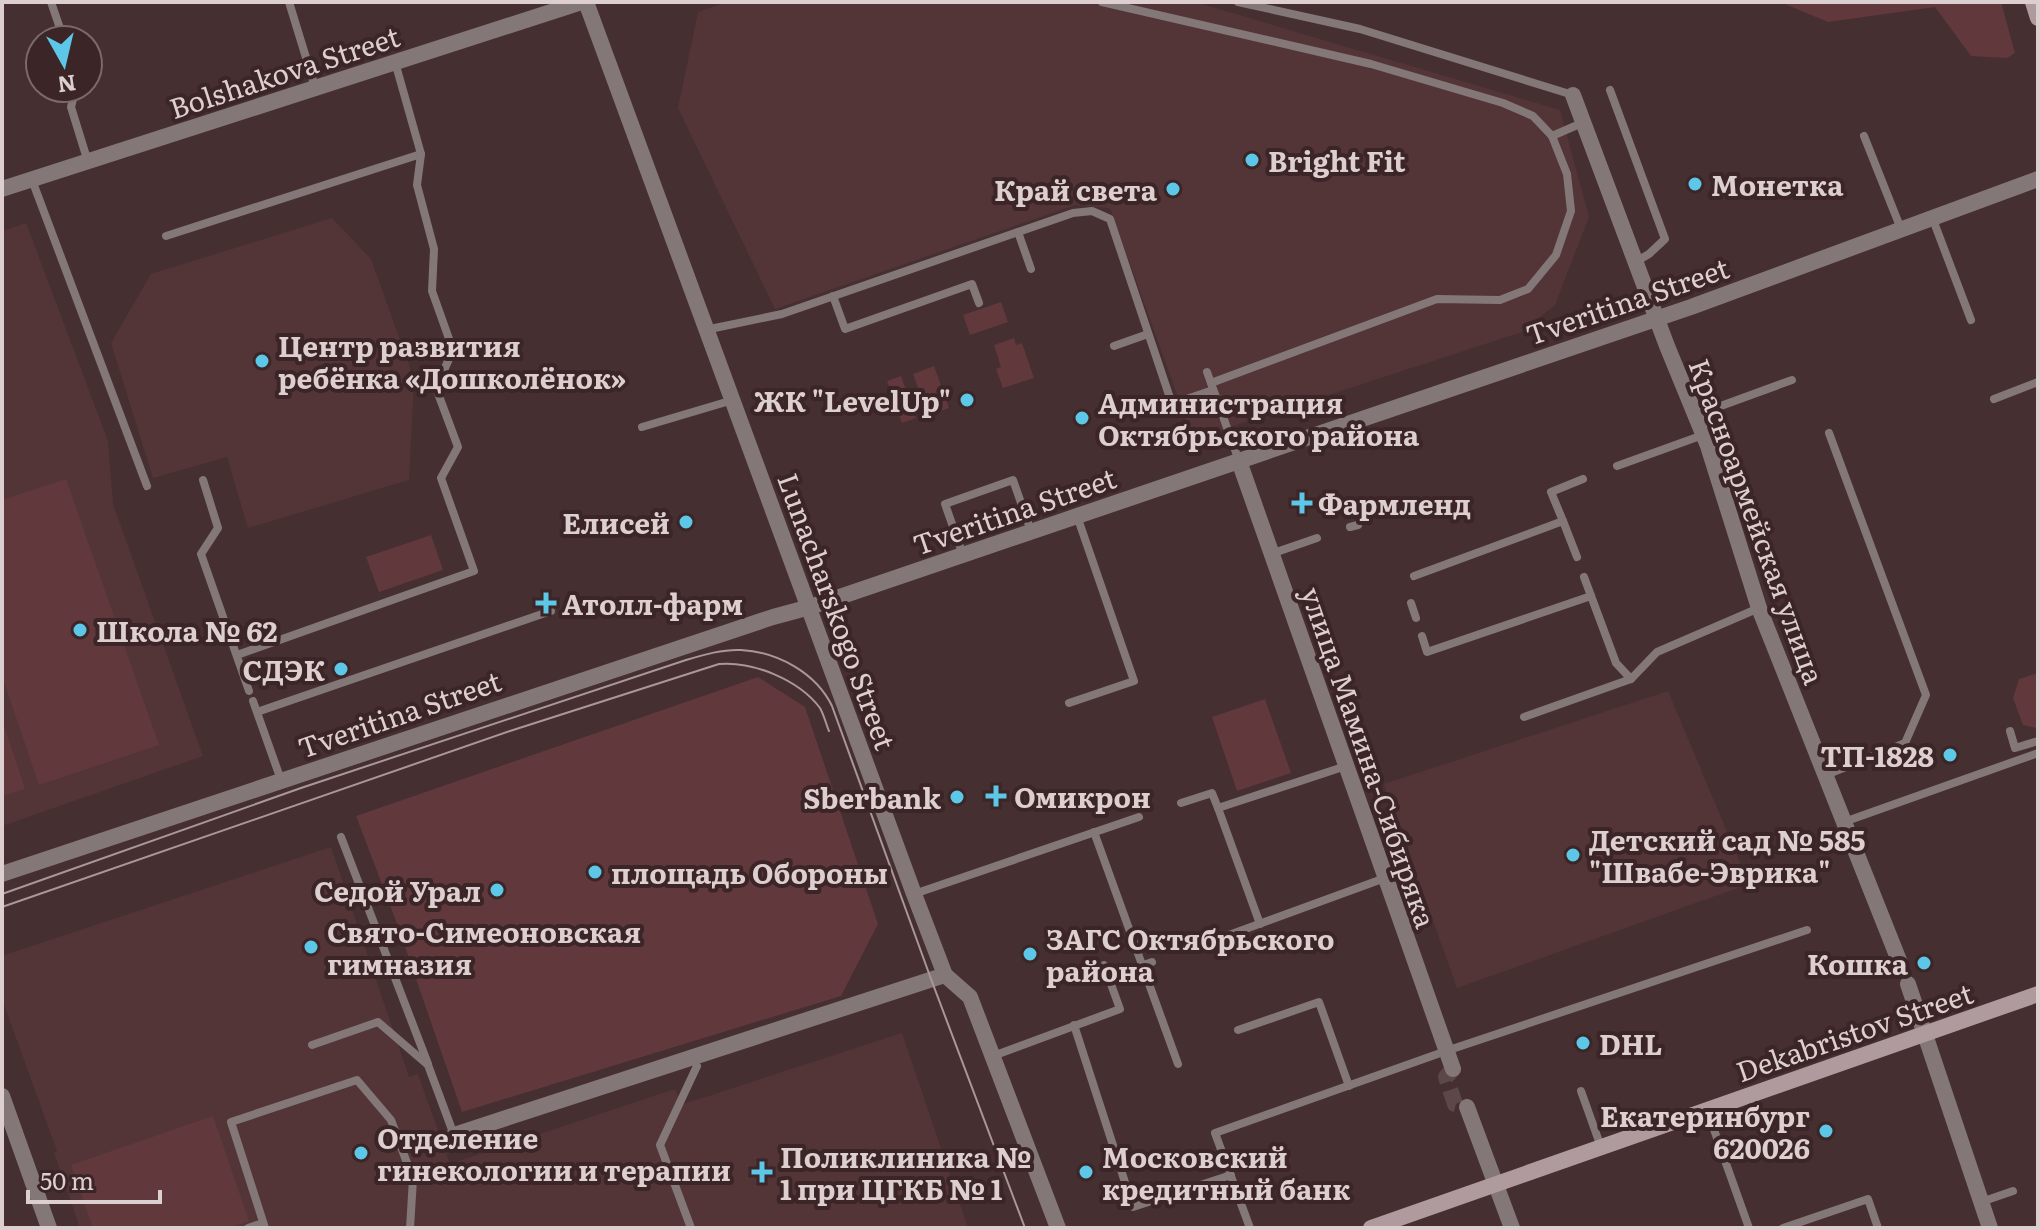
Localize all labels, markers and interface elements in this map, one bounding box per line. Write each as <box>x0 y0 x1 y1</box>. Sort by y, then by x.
street label: Bolshakova Street <box>163 14 405 128</box>
north arrow <box>24 24 104 104</box>
text: N <box>56 68 78 103</box>
place label: Bright Fit <box>1268 139 1406 181</box>
marker: Bright Fit <box>1243 151 1261 169</box>
place label: Монетка <box>1711 163 1844 205</box>
place label: Край света <box>994 168 1158 210</box>
marker: Монетка <box>1686 175 1704 193</box>
marker: Край света <box>1164 180 1182 198</box>
street label: Tveritina Street <box>1520 245 1735 354</box>
place label: Центр развития ребёнка «Дошколёнок» <box>278 324 626 398</box>
marker: Центр развития ребёнка «Дошколёнок» <box>253 352 271 370</box>
street label: Красноармейская улица <box>1679 352 1837 690</box>
place label: ЖК "LevelUp" <box>754 379 951 421</box>
place label: Администрация Октябрьского района <box>1098 381 1420 455</box>
marker: ЖК "LevelUp" <box>958 391 976 409</box>
marker: Администрация Октябрьского района <box>1073 409 1091 427</box>
street label: Tveritina Street <box>907 455 1122 564</box>
street label: Lunacharskogo Street <box>768 467 908 756</box>
place label: Фармленд <box>1318 482 1471 524</box>
marker: Фармленд <box>1293 494 1311 512</box>
place label: Елисей <box>562 501 670 543</box>
marker: Елисей <box>677 513 695 531</box>
street label: улица Мамина-Сибиряка <box>1292 581 1448 933</box>
place label: Атолл-фарм <box>562 582 743 624</box>
marker: Атолл-фарм <box>537 594 555 612</box>
place label: Школа № 62 <box>96 609 278 651</box>
marker: Школа № 62 <box>71 621 89 639</box>
place label: СДЭК <box>243 648 325 690</box>
street label: Tveritina Street <box>292 658 507 767</box>
marker: СДЭК <box>332 660 350 678</box>
place label: ТП-1828 <box>1820 734 1934 776</box>
marker: ТП-1828 <box>1941 746 1959 764</box>
place label: Омикрон <box>1014 775 1151 817</box>
place label: Sberbank <box>803 776 941 818</box>
marker: Омикрон <box>985 785 1007 807</box>
marker: Sberbank <box>948 788 966 806</box>
place label: Детский сад № 585 "Швабе-Эврика" <box>1589 818 1866 892</box>
marker: Детский сад № 585 "Швабе-Эврика" <box>1564 846 1582 864</box>
place label: площадь Обороны <box>611 851 888 893</box>
marker: площадь Обороны <box>586 863 604 881</box>
place label: Седой Урал <box>314 869 481 911</box>
marker: Седой Урал <box>488 881 506 899</box>
place label: Свято-Симеоновская гимназия <box>327 910 641 984</box>
place label: ЗАГС Октябрьского района <box>1046 917 1335 991</box>
marker: Свято-Симеоновская гимназия <box>302 938 320 956</box>
place label: Кошка <box>1807 942 1909 984</box>
marker: ЗАГС Октябрьского района <box>1021 945 1039 963</box>
marker: Кошка <box>1915 954 1933 972</box>
street label: Dekabristov Street <box>1730 971 1979 1091</box>
place label: DHL <box>1599 1022 1663 1064</box>
marker: DHL <box>1574 1034 1592 1052</box>
place label: Екатеринбург 620026 <box>1600 1094 1810 1168</box>
place label: Отделение гинекологии и терапии <box>377 1116 731 1190</box>
marker: Екатеринбург 620026 <box>1817 1122 1835 1140</box>
place label: Поликлиника № 1 при ЦГКБ № 1 <box>780 1135 1031 1209</box>
place label: Московский кредитный банк <box>1102 1135 1350 1209</box>
marker: Отделение гинекологии и терапии <box>352 1144 370 1162</box>
scale bar <box>28 1154 160 1204</box>
marker: Поликлиника № 1 при ЦГКБ № 1 <box>751 1161 773 1183</box>
text: 50 m <box>40 1162 94 1197</box>
marker: Московский кредитный банк <box>1077 1163 1095 1181</box>

